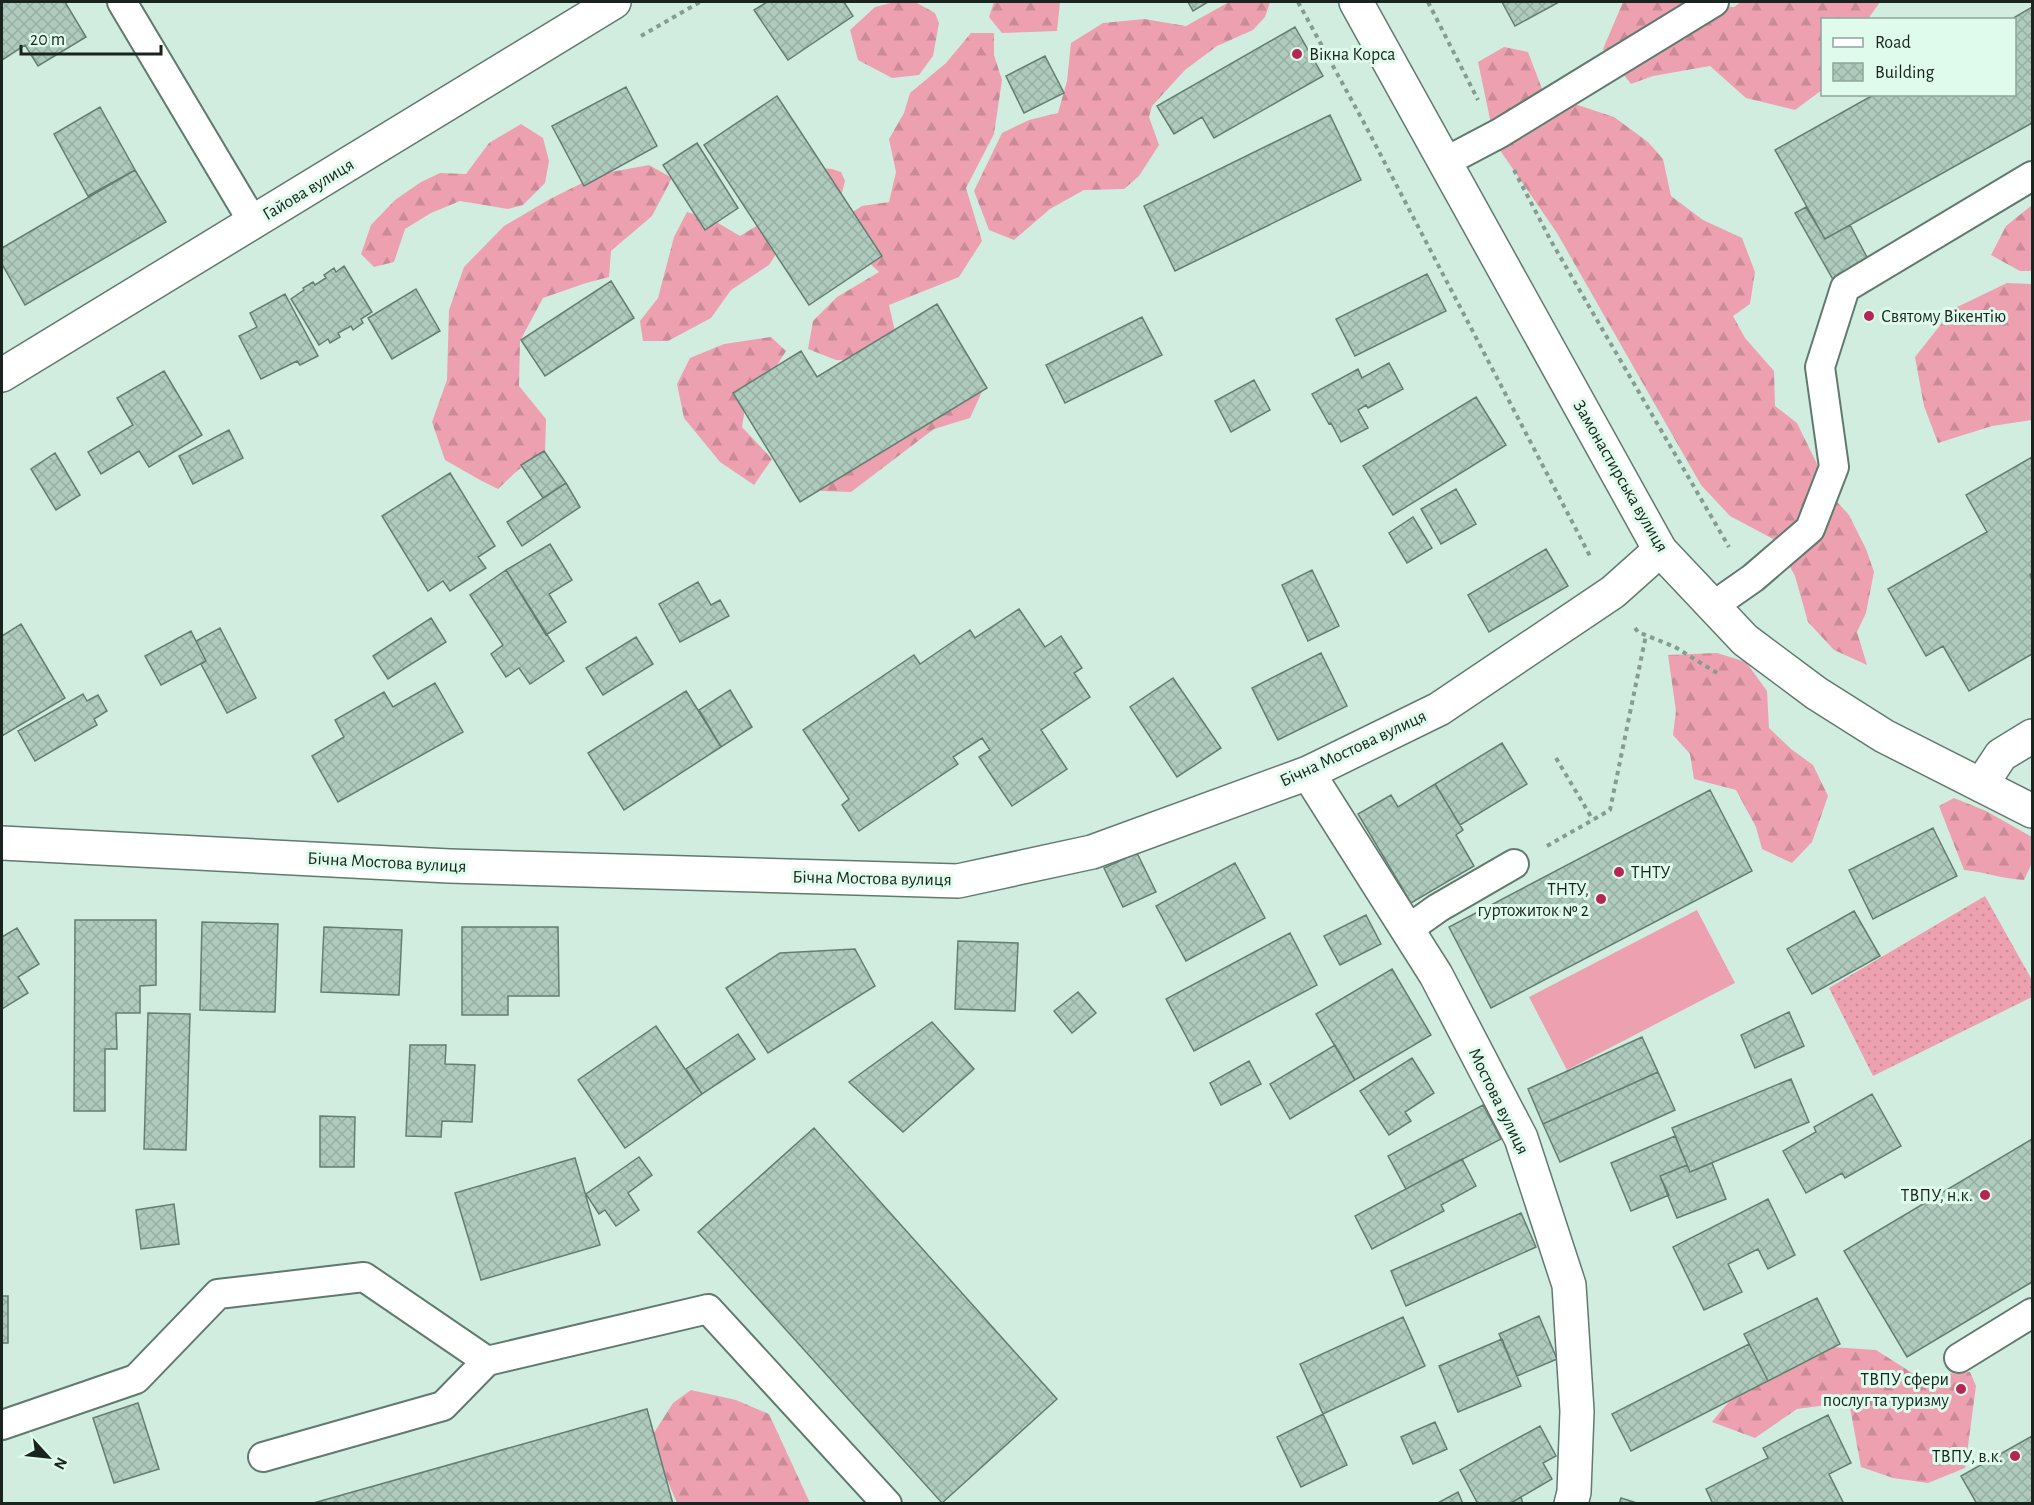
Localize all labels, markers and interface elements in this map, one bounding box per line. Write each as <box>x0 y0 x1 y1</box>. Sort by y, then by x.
scale bar <box>21 18 160 56</box>
legend <box>1821 18 2016 96</box>
text: 20 m <box>30 31 65 49</box>
text: Road <box>1875 34 1911 52</box>
place label: Вікна Корса <box>1309 46 1396 64</box>
marker: Вікна Корса <box>1290 47 1304 61</box>
text: Building <box>1875 64 1935 82</box>
street label: Гайова вулиця <box>260 156 357 224</box>
place label: Святому Вікентію <box>1881 308 2006 326</box>
marker: Святому Вікентію <box>1862 309 1876 323</box>
street label: Замонастирська вулиця <box>1569 398 1671 555</box>
street label: Бічна Мостова вулиця <box>1277 707 1429 791</box>
street label: Бічна Мостова вулиця <box>307 850 467 876</box>
place label: ТНТУ <box>1631 864 1670 882</box>
marker: ТНТУ <box>1612 865 1626 879</box>
street label: Бічна Мостова вулиця <box>792 869 952 889</box>
place label: ТНТУ, гуртожиток № 2 <box>1478 881 1589 920</box>
marker: ТНТУ, гуртожиток № 2 <box>1594 892 1608 906</box>
street label: Мостова вулиця <box>1465 1045 1532 1157</box>
place label: ТВПУ, н.к. <box>1901 1187 1973 1205</box>
marker: ТВПУ, н.к. <box>1978 1188 1992 1202</box>
place label: ТВПУ сфери послуг та туризму <box>1823 1371 1949 1410</box>
marker: ТВПУ сфери послуг та туризму <box>1954 1382 1968 1396</box>
north arrow <box>18 1427 78 1487</box>
place label: ТВПУ, в.к. <box>1932 1448 2003 1466</box>
marker: ТВПУ, в.к. <box>2008 1449 2022 1463</box>
text: N <box>51 1455 70 1472</box>

